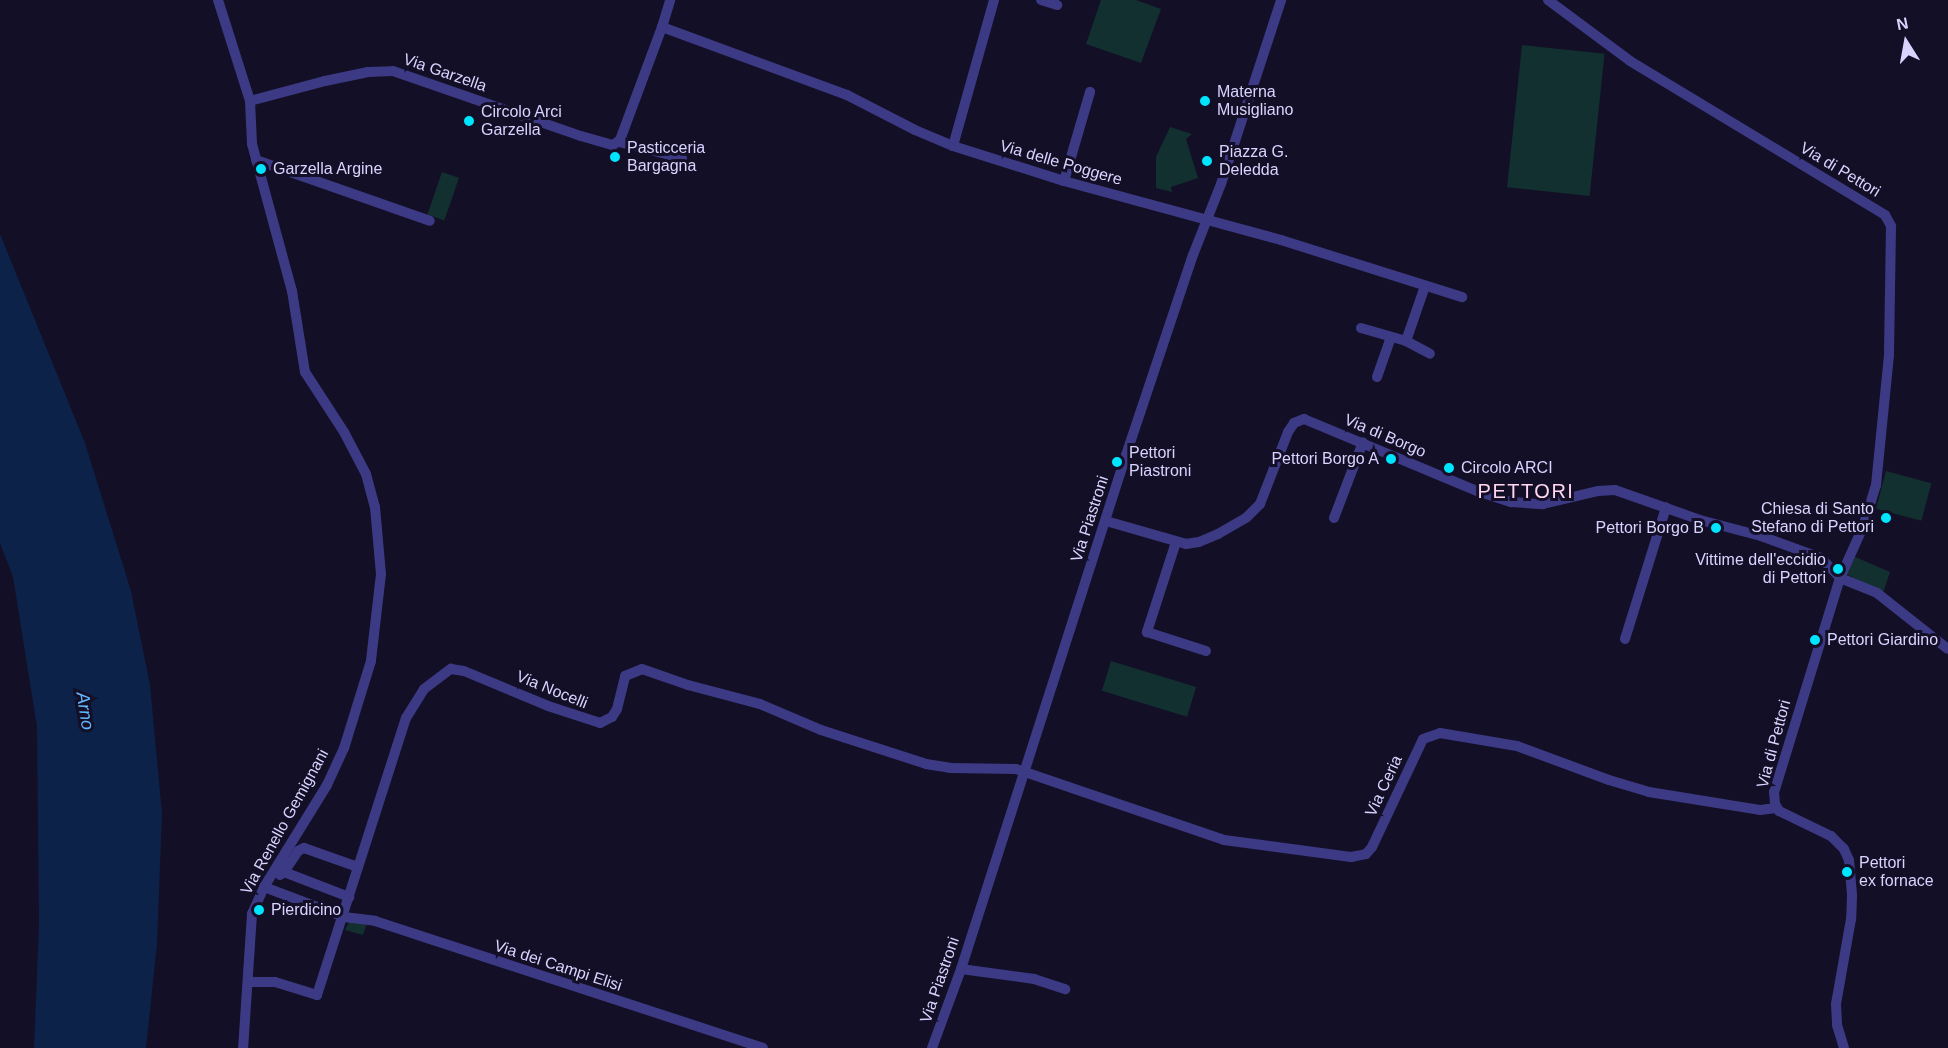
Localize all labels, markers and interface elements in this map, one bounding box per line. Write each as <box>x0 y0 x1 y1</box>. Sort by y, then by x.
north arrow <box>1876 12 1936 72</box>
text: N <box>1895 14 1910 33</box>
street label: Via Garzella <box>401 50 489 96</box>
place label: Materna Musigliano <box>1217 82 1293 120</box>
marker: Materna Musigliano <box>1198 94 1212 108</box>
place label: Circolo Arci Garzella <box>481 102 563 140</box>
marker: Circolo Arci Garzella <box>462 114 476 128</box>
street label: Via delle Poggere <box>998 136 1124 190</box>
place label: Pasticceria Bargagna <box>627 138 705 176</box>
street label: Via di Pettori <box>1796 138 1884 202</box>
place label: Piazza G. Deledda <box>1219 142 1288 180</box>
marker: Pasticceria Bargagna <box>608 150 622 164</box>
marker: Piazza G. Deledda <box>1200 154 1214 168</box>
place label: Garzella Argine <box>273 159 383 179</box>
marker: Garzella Argine <box>254 162 268 176</box>
street label: Via di Borgo <box>1341 410 1429 462</box>
place label: Pettori Piastroni <box>1129 443 1191 481</box>
place label: Pettori Borgo A <box>1270 449 1379 469</box>
marker: Pettori Borgo A <box>1384 452 1398 466</box>
marker: Pettori Piastroni <box>1110 455 1124 469</box>
place label: Circolo ARCI <box>1461 458 1553 478</box>
marker: Circolo ARCI <box>1442 461 1456 475</box>
street label: Via Piastroni <box>1067 473 1113 565</box>
district label: PETTORI <box>1478 479 1574 503</box>
place label: Chiesa di Santo Stefano di Pettori <box>1751 499 1874 537</box>
marker: Chiesa di Santo Stefano di Pettori <box>1879 511 1893 525</box>
place label: Pettori Borgo B <box>1596 518 1704 538</box>
marker: Pettori Borgo B <box>1709 521 1723 535</box>
place label: Vittime dell'eccidio di Pettori <box>1695 550 1826 588</box>
marker: Vittime dell'eccidio di Pettori <box>1831 562 1845 576</box>
place label: Pettori Giardino <box>1827 630 1938 650</box>
marker: Pettori Giardino <box>1808 633 1822 647</box>
street label: Via Nocelli <box>513 667 591 713</box>
water label: Arno <box>71 691 99 731</box>
street label: Via di Pettori <box>1753 698 1795 790</box>
street label: Via Renello Gemignani <box>237 746 333 898</box>
street label: Via Ceria <box>1361 752 1407 820</box>
place label: Pettori ex fornace <box>1859 853 1934 891</box>
marker: Pettori ex fornace <box>1840 865 1854 879</box>
place label: Pierdicino <box>271 900 341 920</box>
marker: Pierdicino <box>252 903 266 917</box>
street label: Via Piastroni <box>916 935 964 1025</box>
street label: Via dei Campi Elisi <box>492 936 624 996</box>

